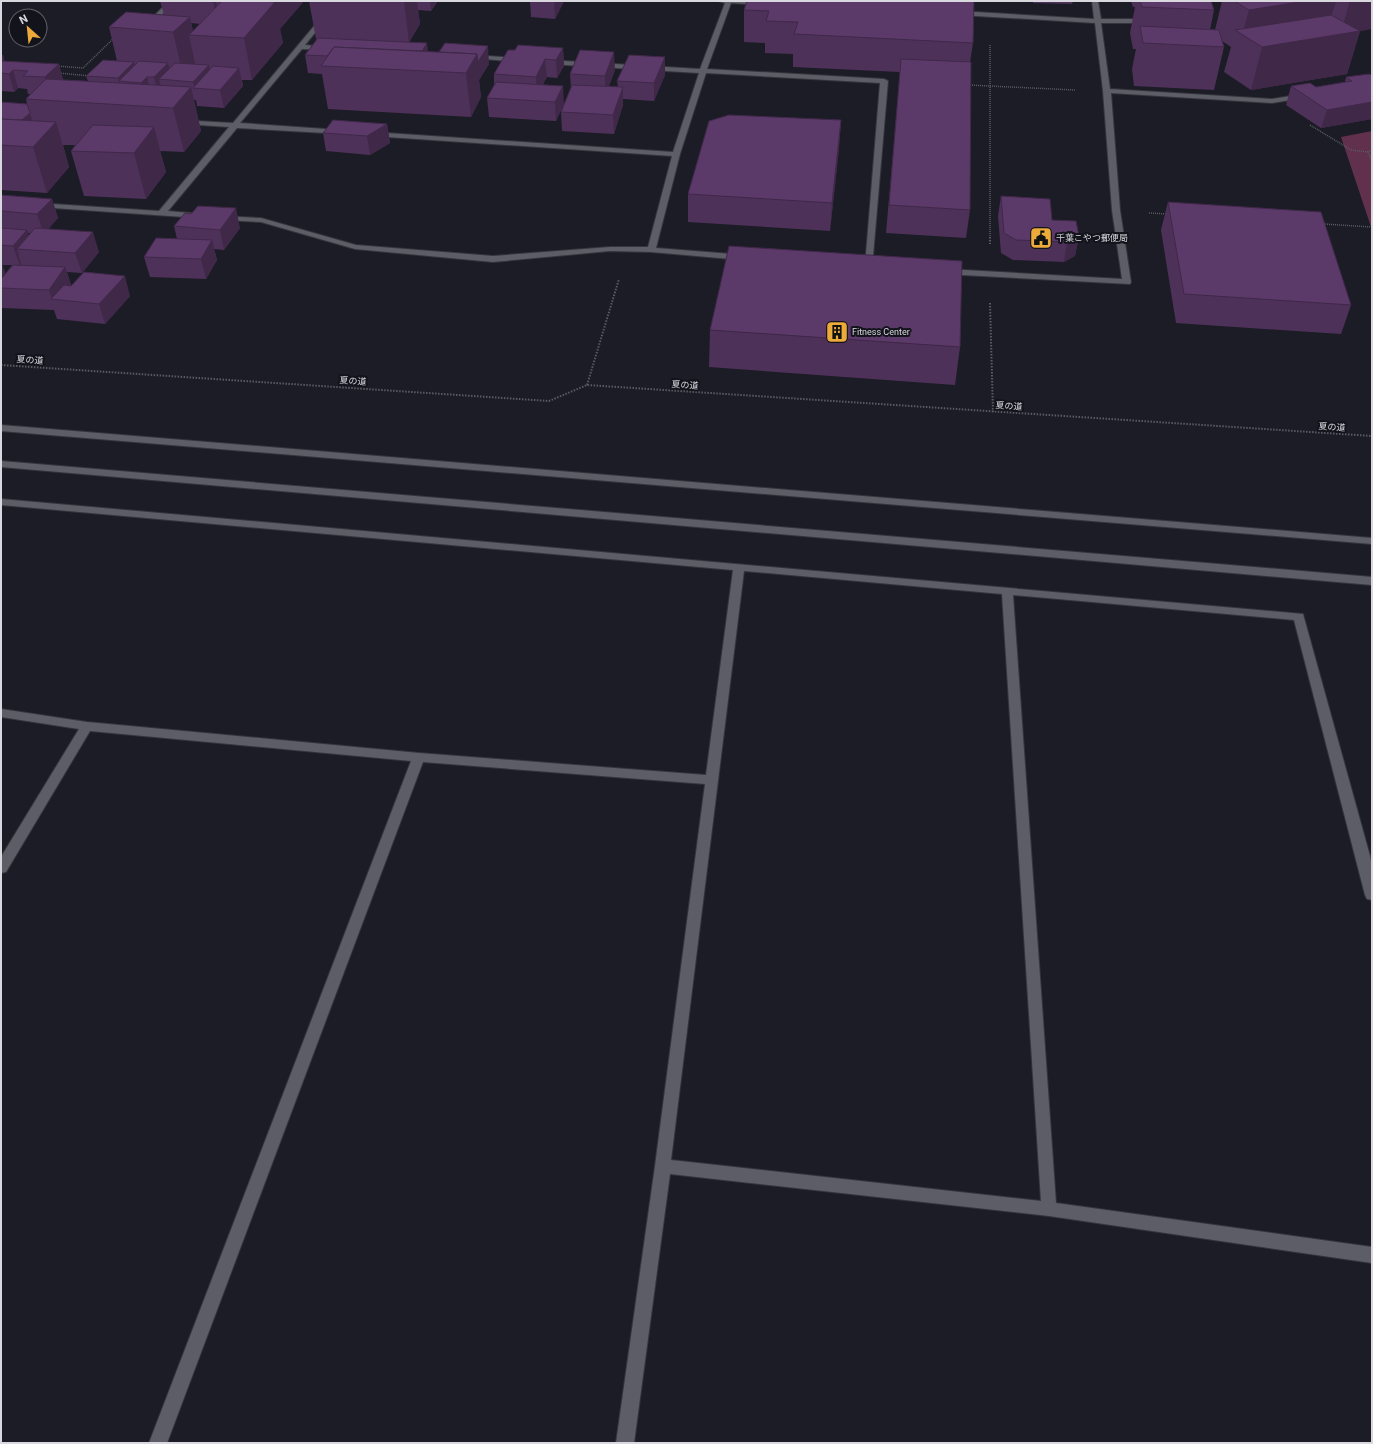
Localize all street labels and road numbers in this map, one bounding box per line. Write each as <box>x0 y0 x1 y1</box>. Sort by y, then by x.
street label: 夏の道 <box>16 354 44 366</box>
street label: 夏の道 <box>339 375 367 387</box>
street label: 夏の道 <box>671 379 699 391</box>
street label: 夏の道 <box>995 400 1023 412</box>
street label: 夏の道 <box>1318 421 1346 433</box>

